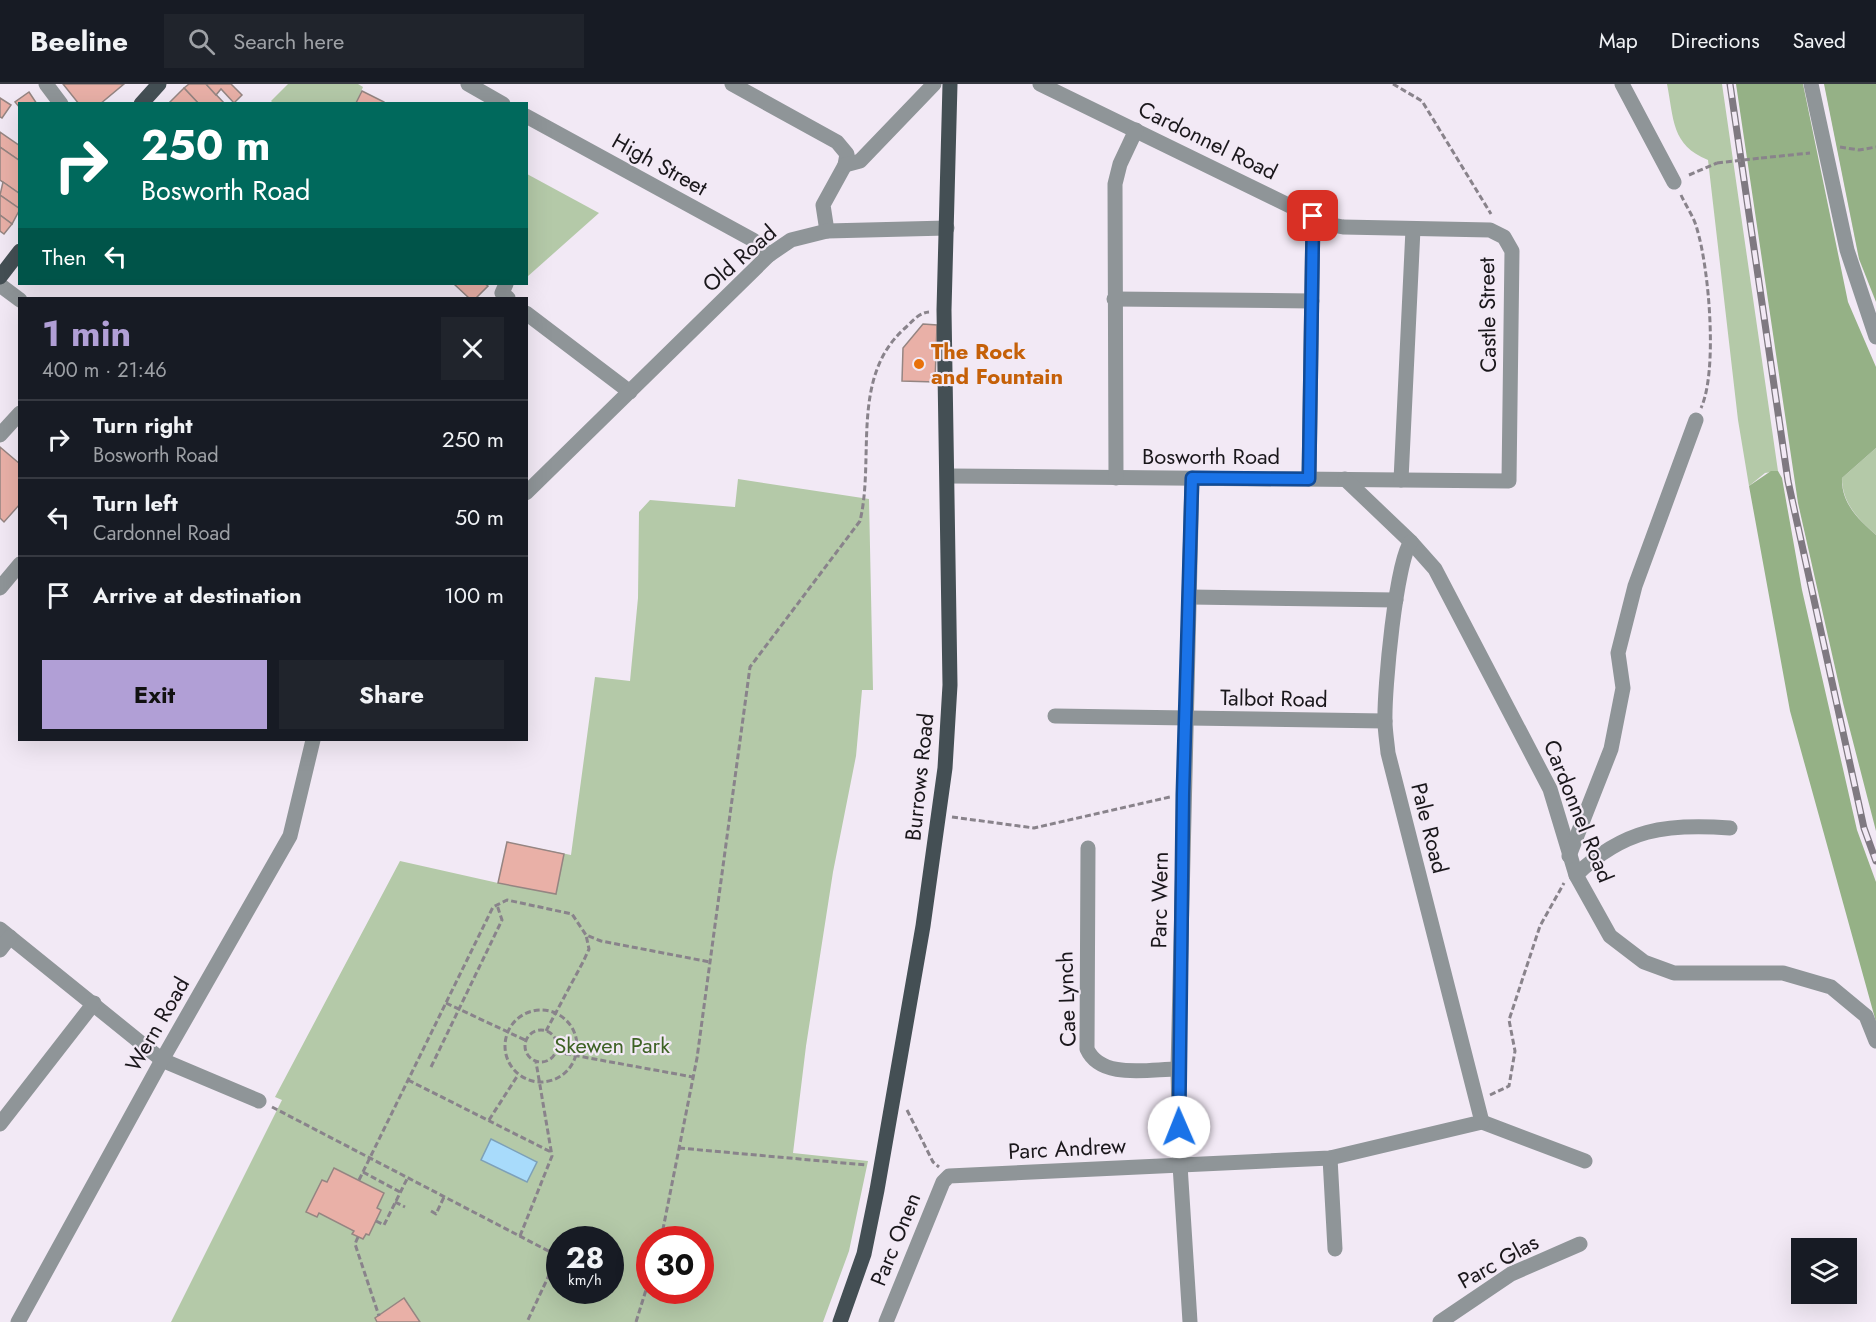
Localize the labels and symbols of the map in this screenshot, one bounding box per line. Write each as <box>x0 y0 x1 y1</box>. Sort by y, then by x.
street label: Cardonnel Road <box>1133 92 1283 188</box>
street label: High Street <box>606 125 714 204</box>
pin <box>1287 190 1338 241</box>
street label: Old Road <box>695 217 783 299</box>
street label: Castle Street <box>1470 256 1504 373</box>
place label: The Rock and Fountain <box>931 335 1063 392</box>
marker: The Rock and Fountain <box>912 357 926 371</box>
street label: Bosworth Road <box>1142 440 1280 472</box>
street label: Talbot Road <box>1220 681 1328 715</box>
street label: Burrows Road <box>896 712 942 842</box>
street label: Cardonnel Road <box>1536 735 1622 887</box>
street label: Pale Road <box>1403 779 1457 877</box>
street label: Parc Wern <box>1142 851 1176 949</box>
street label: Cae Lynch <box>1048 951 1084 1047</box>
street label: Wern Road <box>117 971 197 1077</box>
park label: Skewen Park <box>554 1029 670 1061</box>
position arrow <box>1147 1095 1211 1159</box>
street label: Parc Andrew <box>1007 1129 1127 1167</box>
street label: Parc Onen <box>862 1188 928 1290</box>
speed limit sign: 30 <box>636 1226 714 1304</box>
street label: Parc Glas <box>1452 1226 1544 1296</box>

